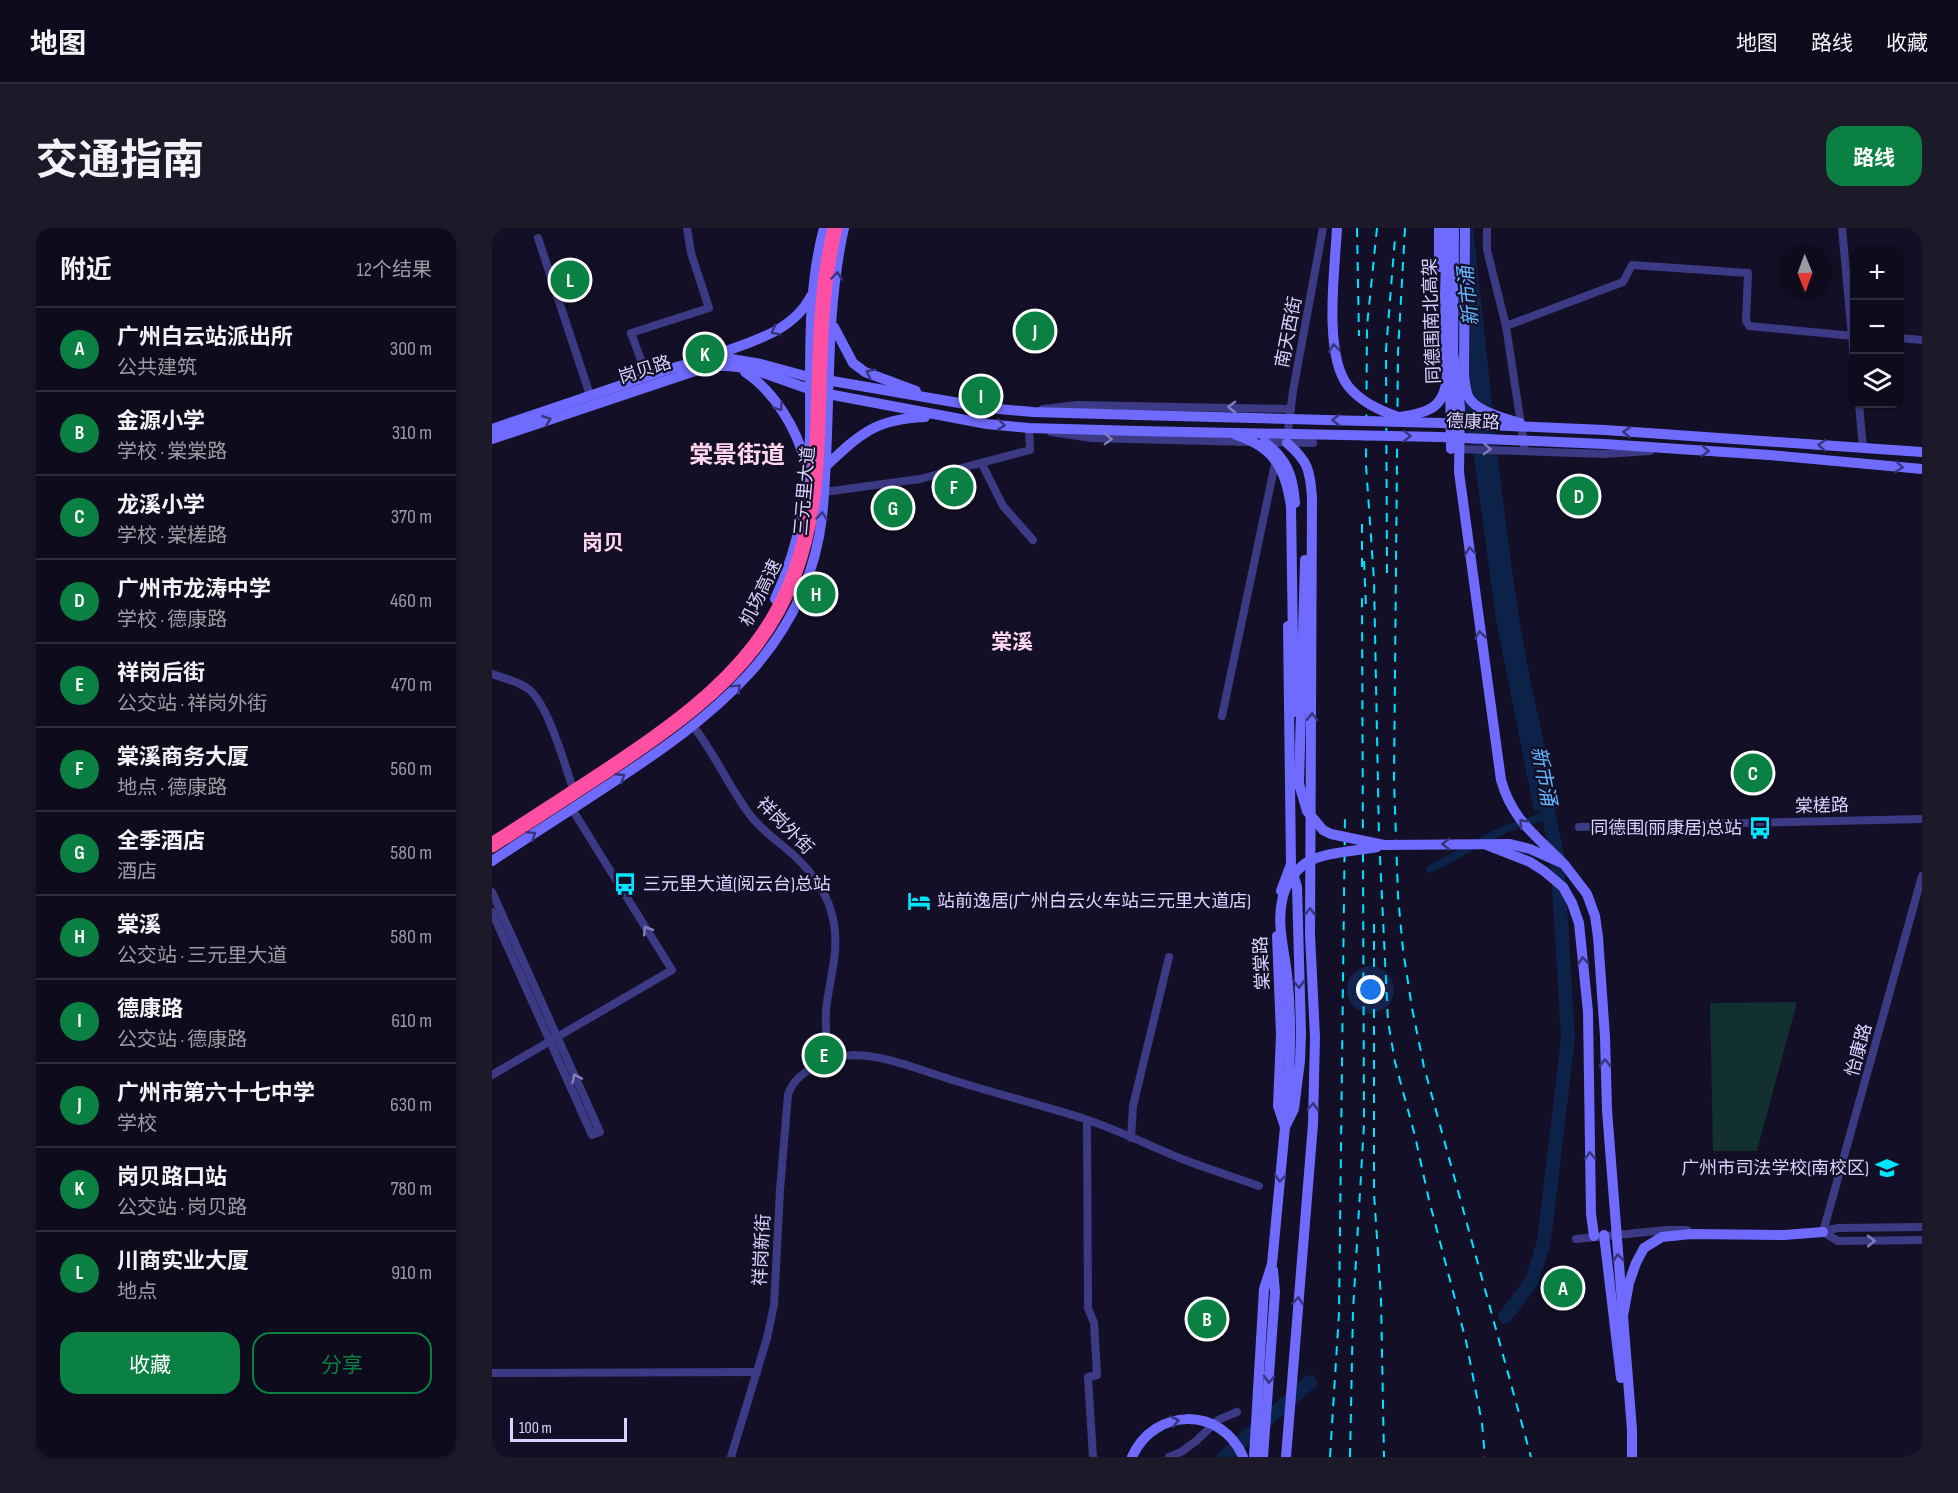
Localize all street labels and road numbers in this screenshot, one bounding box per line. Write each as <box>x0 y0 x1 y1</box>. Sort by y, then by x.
street label: 同德围南北高架 <box>1419 258 1445 384</box>
street label: 南天西街 <box>1272 295 1306 369</box>
street label: 岗贝路 <box>616 352 674 388</box>
street label: 德康路 <box>1446 411 1500 433</box>
street label: 三元里大道 <box>791 445 819 537</box>
street label: 机场高速 <box>736 556 786 630</box>
street label: 祥岗外街 <box>752 793 818 859</box>
street label: 棠槎路 <box>1795 795 1849 817</box>
street label: 棠棠路 <box>1250 935 1274 991</box>
street label: 怡康路 <box>1842 1021 1876 1079</box>
street label: 祥岗新街 <box>750 1213 774 1287</box>

